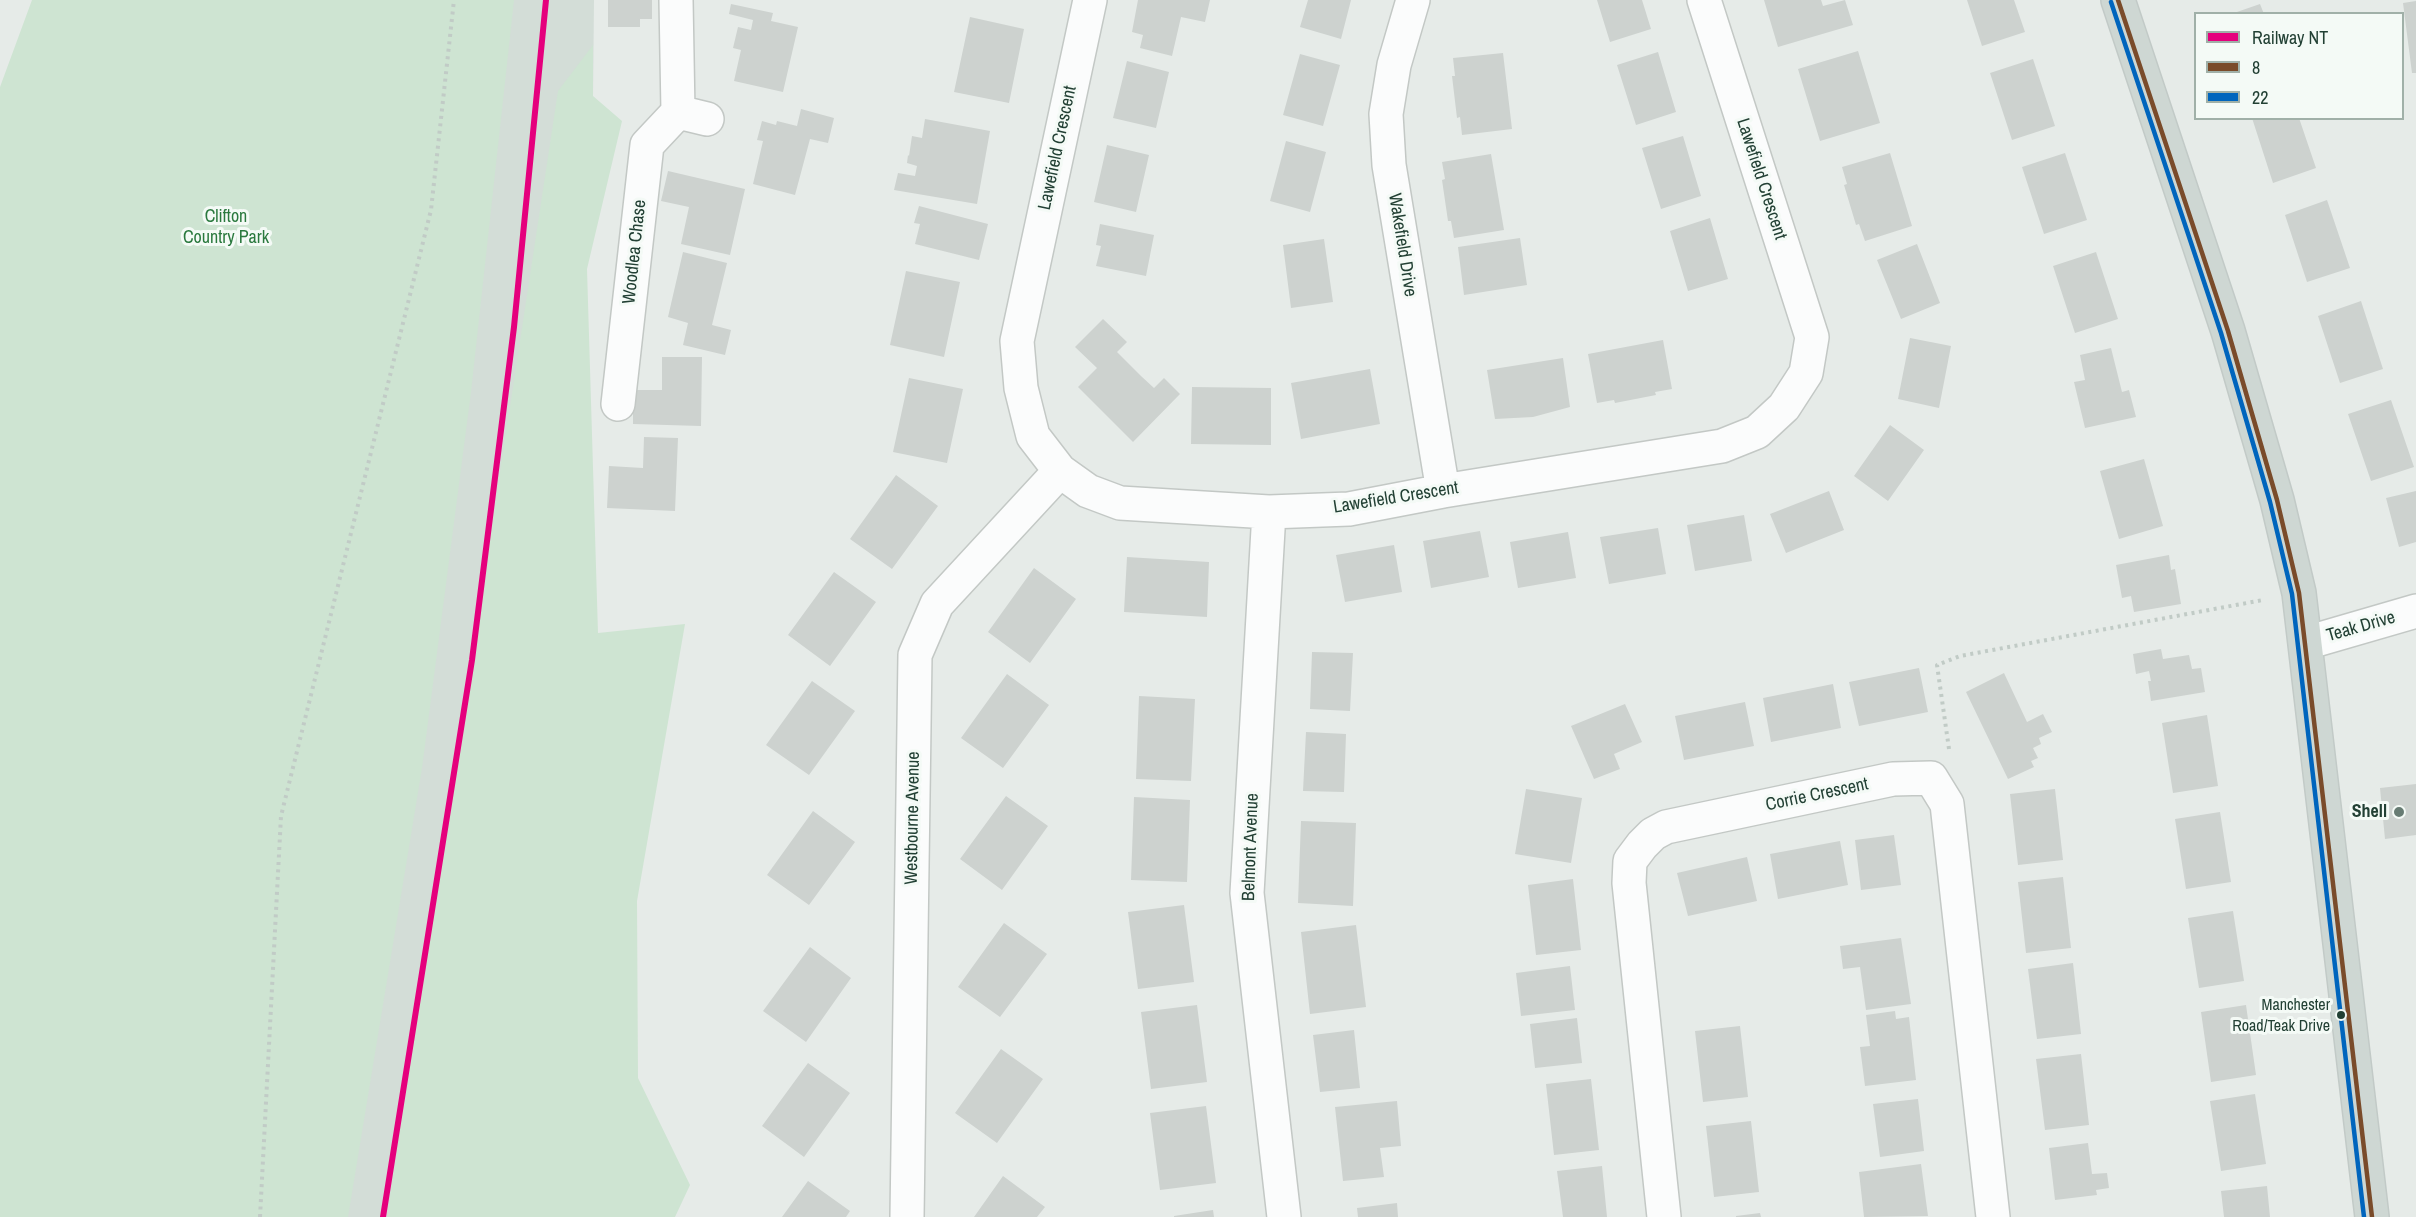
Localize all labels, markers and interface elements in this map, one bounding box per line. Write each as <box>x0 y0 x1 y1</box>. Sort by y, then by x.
legend <box>2194 12 2404 120</box>
text: Railway NT <box>2252 25 2328 50</box>
text: 8 <box>2252 55 2260 80</box>
street label: Lawefield Crescent <box>1034 84 1082 212</box>
text: 22 <box>2252 85 2268 110</box>
street label: Lawefield Crescent <box>1731 116 1791 242</box>
street label: Wakefield Drive <box>1383 192 1421 298</box>
street label: Woodlea Chase <box>619 199 651 305</box>
park label: Clifton Country Park <box>183 206 269 248</box>
street label: Lawefield Crescent <box>1332 477 1460 519</box>
street label: Teak Drive <box>2324 607 2398 647</box>
street label: Westbourne Avenue <box>901 751 925 885</box>
street label: Corrie Crescent <box>1764 774 1870 816</box>
street label: Belmont Avenue <box>1238 793 1264 901</box>
place label: Shell <box>2352 801 2387 823</box>
marker: Shell <box>2392 805 2406 819</box>
place label: Manchester Road/Teak Drive <box>2232 996 2330 1034</box>
marker: Manchester Road/Teak Drive <box>2335 1009 2347 1021</box>

